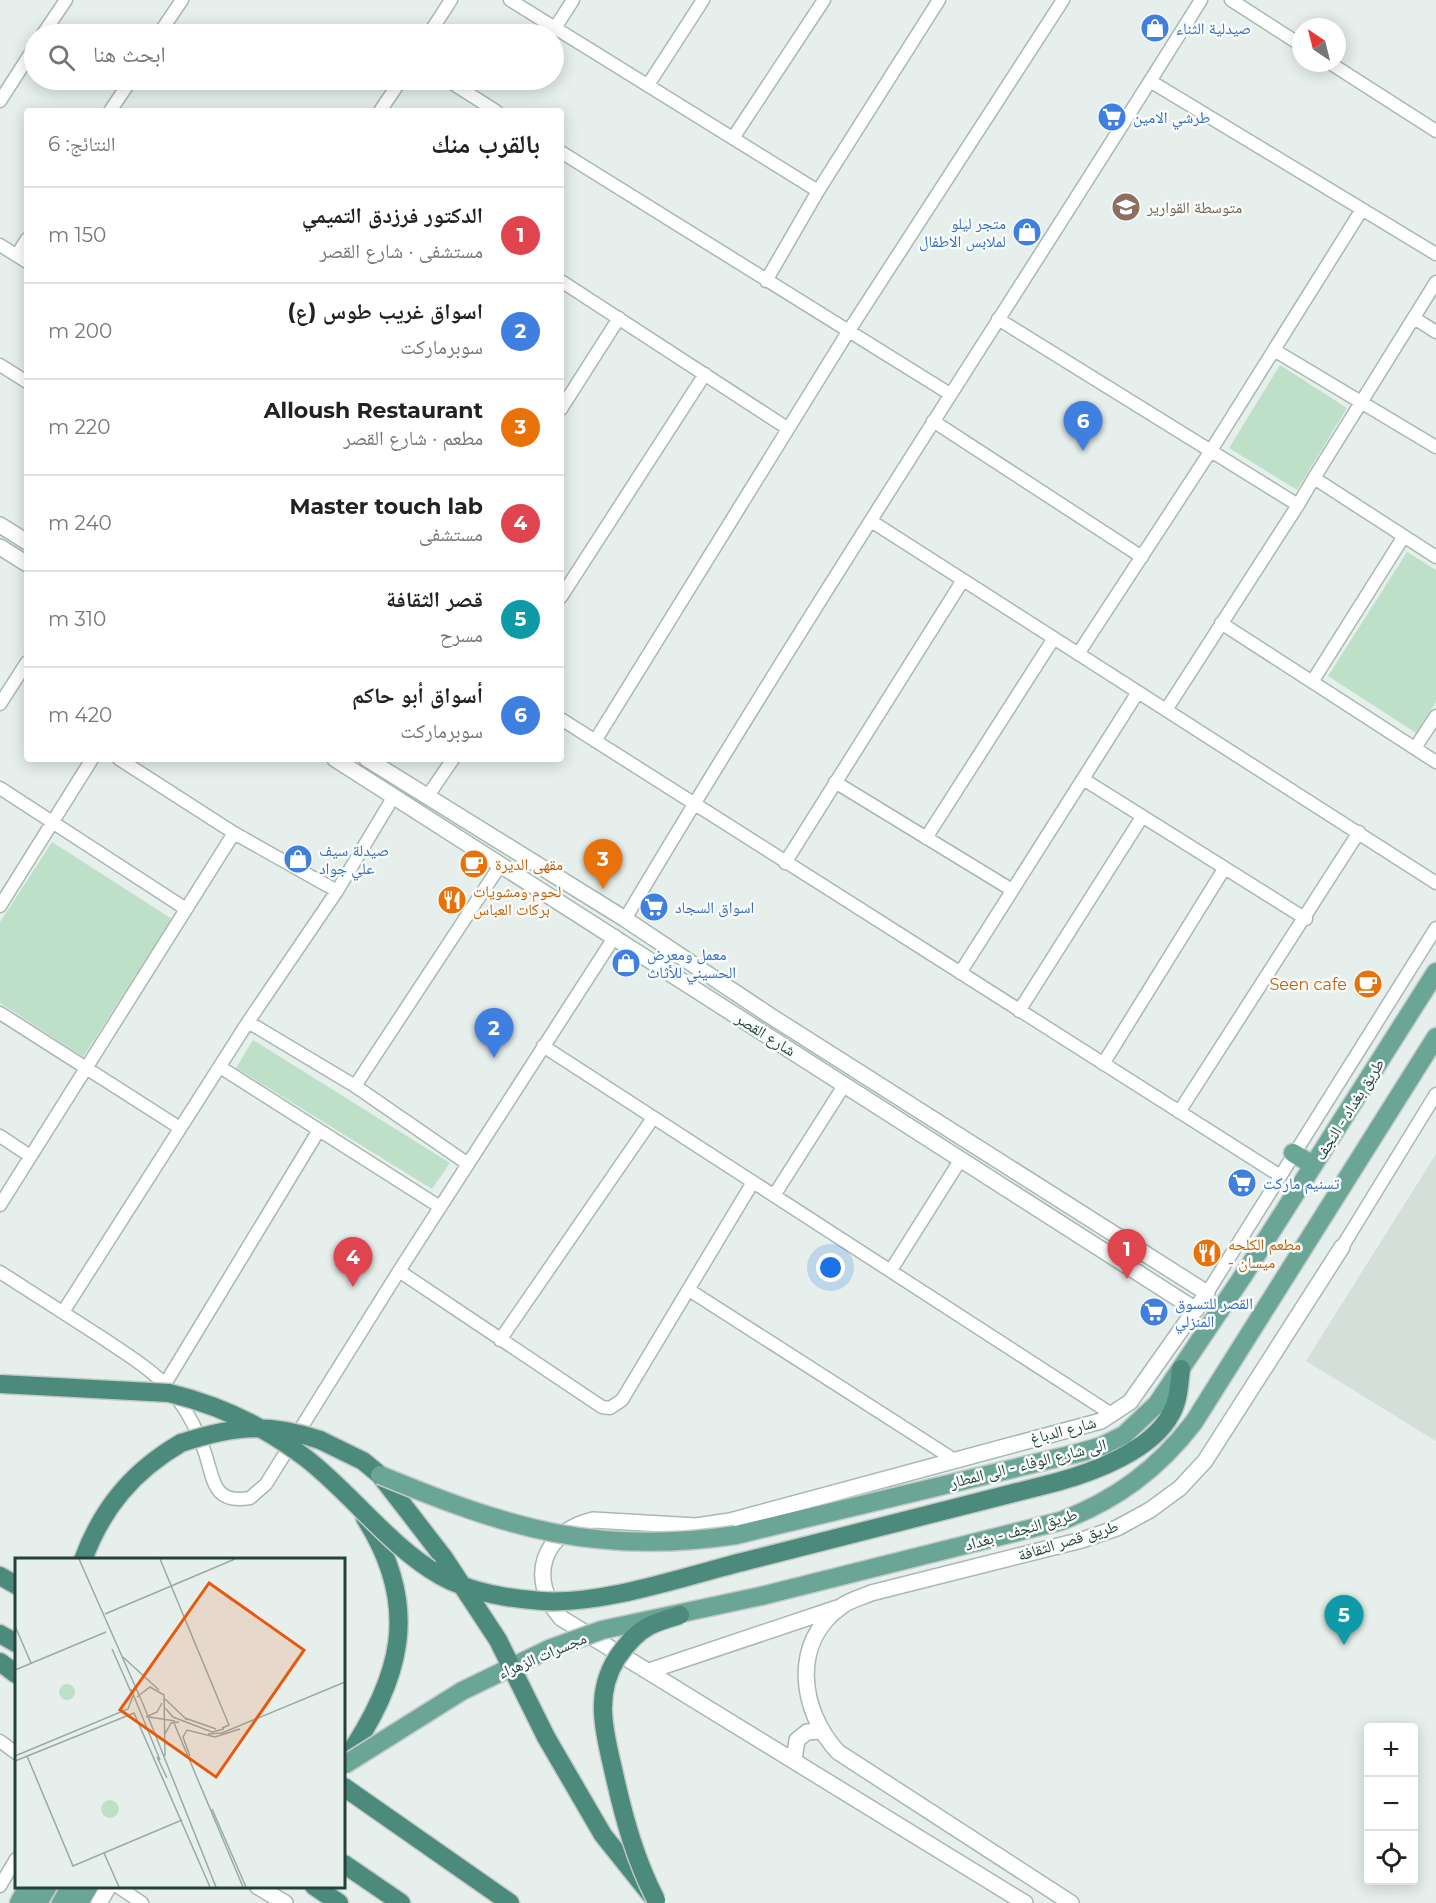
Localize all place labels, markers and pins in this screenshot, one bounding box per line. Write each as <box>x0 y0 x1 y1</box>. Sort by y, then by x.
shop icon: صيدلية الثناء <box>1139 12 1171 44</box>
place label: صيدلية الثناء <box>1176 19 1251 38</box>
supermarket icon: طرشي الامين <box>1096 101 1128 133</box>
place label: طرشي الامين <box>1133 108 1210 130</box>
school or university icon: متوسطة القوارير <box>1110 191 1142 223</box>
place label: متوسطة القوارير <box>1146 198 1242 217</box>
place label: متجر ليلو لملابس الاطفال <box>919 214 1006 252</box>
shop icon: متجر ليلو لملابس الاطفال <box>1011 216 1043 248</box>
pin: 6 <box>1064 402 1102 451</box>
pin: 3 <box>584 840 622 889</box>
place label: صيدلة سيف علي جواد <box>319 841 389 881</box>
shop icon: صيدلة سيف علي جواد <box>282 843 314 875</box>
cafe icon: مقهى الديرة <box>458 848 490 880</box>
place label: مقهى الديرة <box>495 855 563 875</box>
place label: لحوم ومشويات بركات العباس <box>473 882 561 920</box>
restaurant icon: لحوم ومشويات بركات العباس <box>436 884 468 916</box>
supermarket icon: اسواق السجاد <box>638 891 670 923</box>
place label: اسواق السجاد <box>675 898 754 918</box>
place label: معمل ومعرض الحسيني للأثاث <box>647 945 736 985</box>
shop icon: معمل ومعرض الحسيني للأثاث <box>610 947 642 979</box>
cafe icon: Seen cafe <box>1352 968 1384 1000</box>
place label: Seen cafe <box>1269 975 1347 994</box>
pin: 2 <box>474 1008 514 1058</box>
supermarket icon: تسنيم ماركت <box>1226 1167 1258 1199</box>
place label: تسنيم ماركت <box>1263 1174 1340 1194</box>
pin: 1 <box>1108 1230 1146 1279</box>
place label: مطعم الكلحه - ميسان <box>1228 1235 1301 1273</box>
restaurant icon: مطعم الكلحه - ميسان <box>1191 1237 1223 1269</box>
pin: 4 <box>334 1238 372 1287</box>
place label: القصر للتسوق المنزلي <box>1175 1294 1253 1334</box>
supermarket icon: القصر للتسوق المنزلي <box>1138 1296 1170 1328</box>
pin: 5 <box>1324 1596 1364 1645</box>

